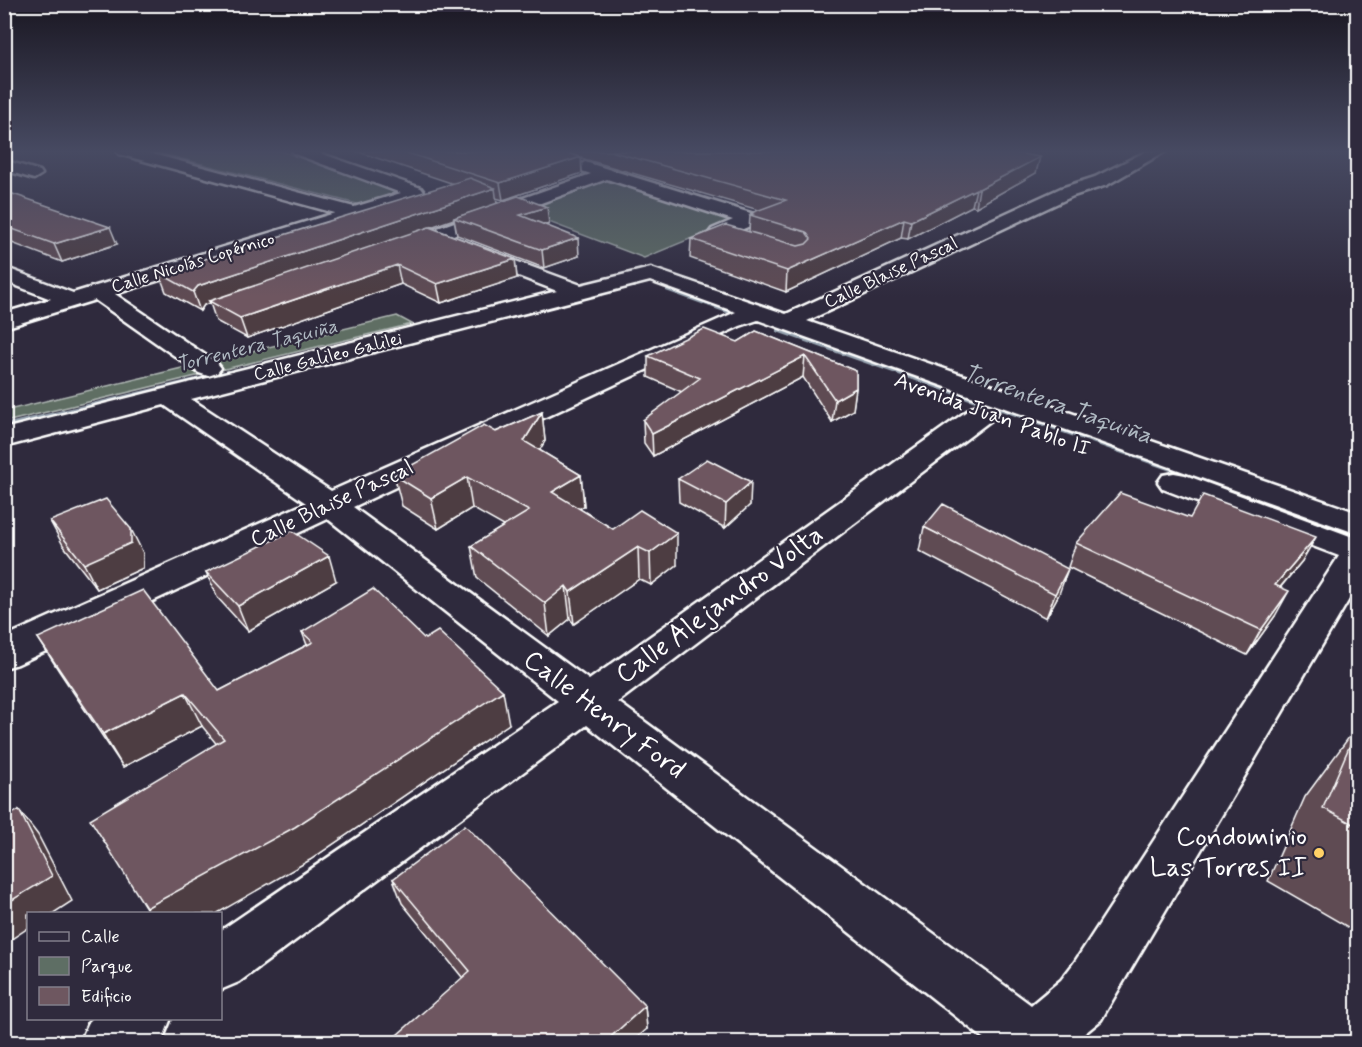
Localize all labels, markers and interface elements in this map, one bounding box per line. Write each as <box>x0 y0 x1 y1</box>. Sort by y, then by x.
street label: Calle Nicolás Copérnico <box>108 227 278 299</box>
street label: Calle Blaise Pascal <box>820 232 962 314</box>
water label: Torrentera Taquiña <box>173 313 341 379</box>
street label: Calle Galileo Galilei <box>251 327 405 387</box>
water label: Torrentera Taquiña <box>958 358 1156 452</box>
street label: Avenida Juan Pablo II <box>890 367 1094 463</box>
street label: Calle Blaise Pascal <box>246 454 418 554</box>
street label: Calle Alejandro Volta <box>609 518 831 692</box>
street label: Calle Henry Ford <box>516 643 692 787</box>
place label: Condominio Las Torres II <box>1150 820 1307 886</box>
marker: Condominio Las Torres II <box>1312 846 1326 860</box>
legend <box>27 912 222 1020</box>
text: Calle <box>81 925 120 949</box>
text: Parque <box>81 955 133 979</box>
text: Edificio <box>81 985 132 1009</box>

